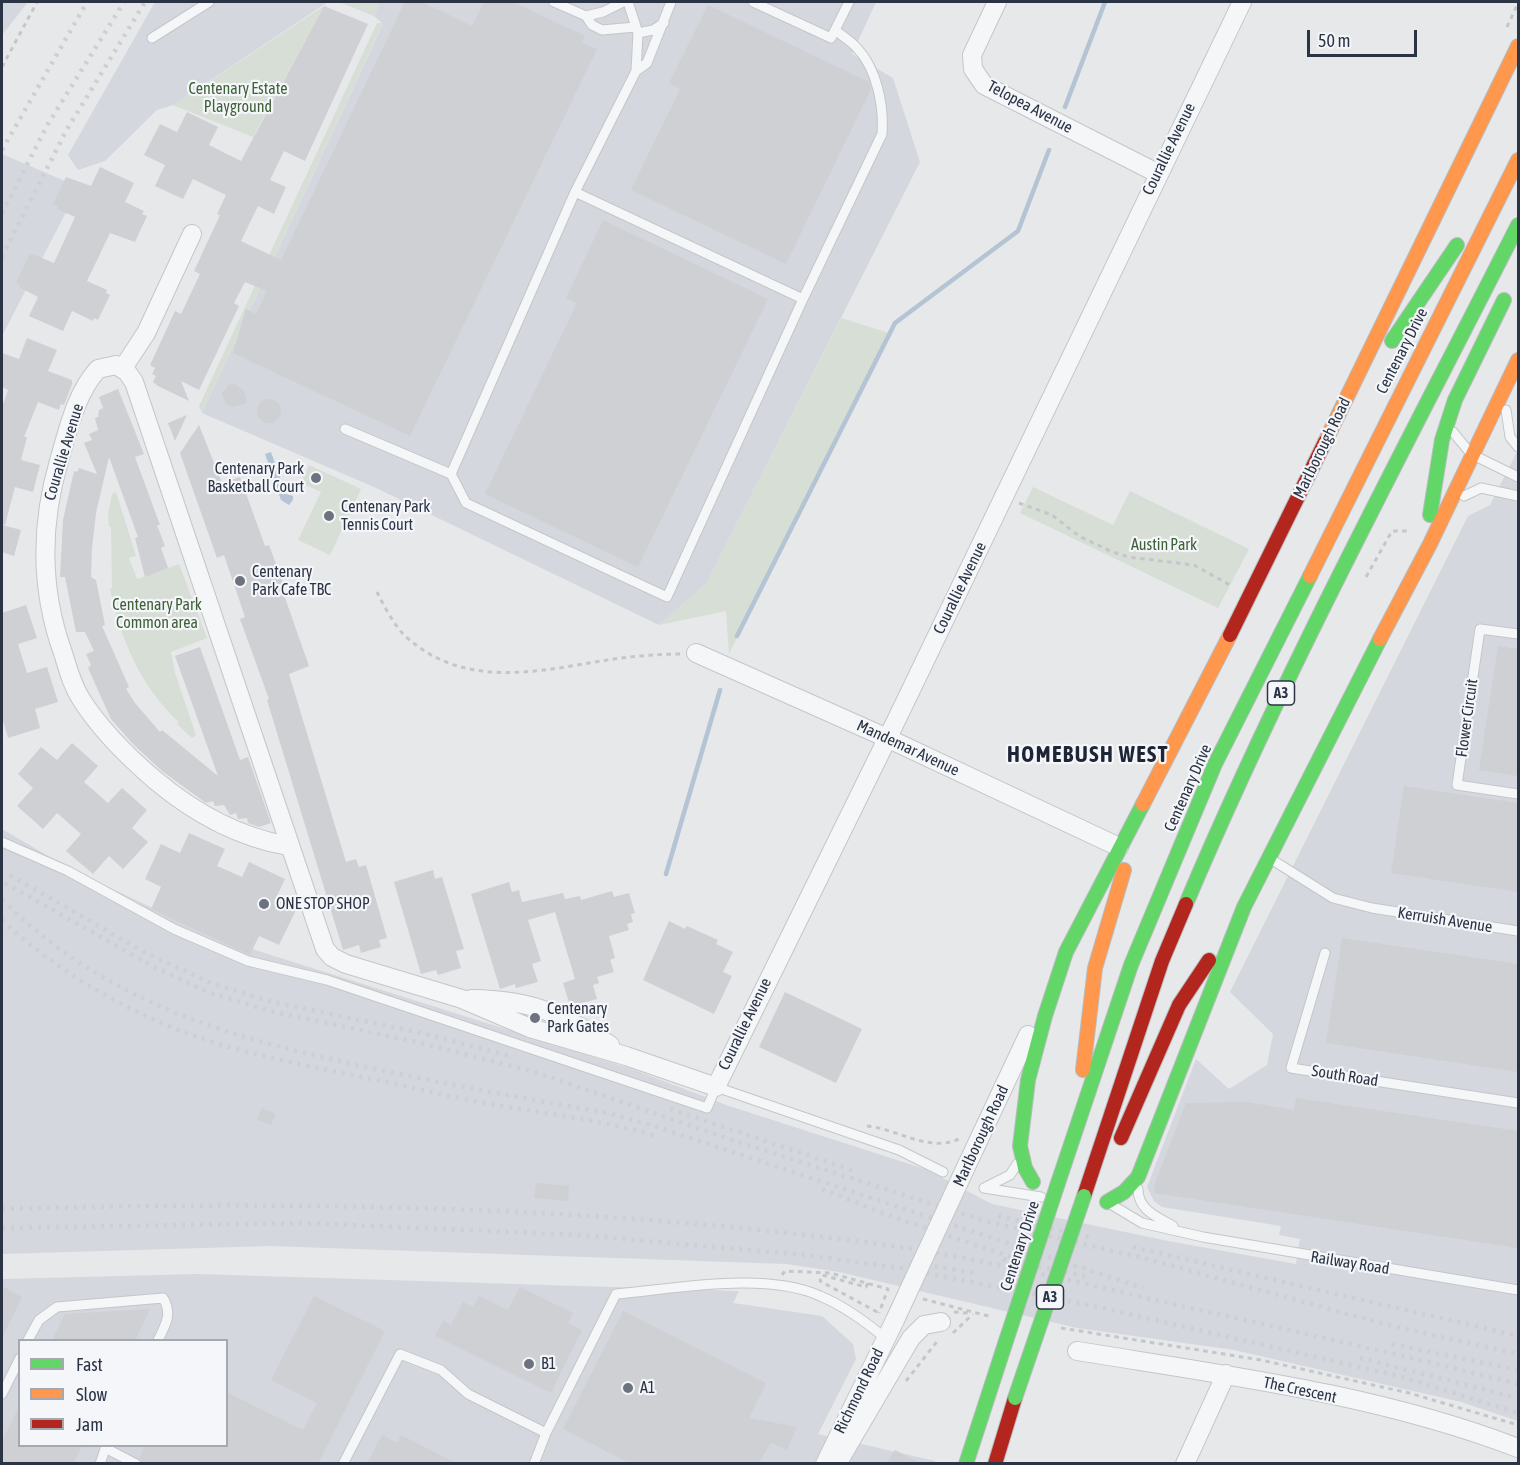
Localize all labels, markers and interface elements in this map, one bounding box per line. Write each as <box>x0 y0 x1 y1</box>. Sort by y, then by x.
scale bar <box>1310 18 1420 56</box>
text: 50 m <box>1318 30 1350 51</box>
street label: Telopea Avenue <box>984 77 1076 137</box>
park label: Centenary Estate Playground <box>189 79 287 117</box>
street label: Courallie Avenue <box>1138 100 1200 198</box>
street label: Centenary Drive <box>1372 305 1432 397</box>
street label: Marlborough Road <box>1289 395 1355 501</box>
street label: Courallie Avenue <box>40 401 88 503</box>
place label: Centenary Park Basketball Court <box>207 459 304 497</box>
marker: Centenary Park Basketball Court <box>309 471 323 485</box>
place label: Centenary Park Tennis Court <box>341 497 430 535</box>
marker: Centenary Park Tennis Court <box>322 509 336 523</box>
park label: Austin Park <box>1131 535 1197 555</box>
street label: Courallie Avenue <box>929 539 991 637</box>
place label: Centenary Park Cafe TBC <box>252 562 331 600</box>
marker: Centenary Park Cafe TBC <box>233 574 247 588</box>
park label: Centenary Park Common area <box>112 595 202 633</box>
street label: Flower Circuit <box>1452 678 1482 758</box>
road number: A3 <box>1268 681 1294 705</box>
street label: Mandemar Avenue <box>854 716 962 780</box>
street label: Centenary Drive <box>1160 741 1216 835</box>
district label: HOMEBUSH WEST <box>1007 742 1169 768</box>
place label: ONE STOP SHOP <box>276 894 370 914</box>
marker: ONE STOP SHOP <box>257 897 271 911</box>
street label: Kerruish Avenue <box>1396 903 1494 937</box>
street label: Courallie Avenue <box>714 975 776 1073</box>
place label: Centenary Park Gates <box>547 999 609 1037</box>
marker: Centenary Park Gates <box>528 1011 542 1025</box>
street label: South Road <box>1310 1061 1380 1091</box>
street label: Marlborough Road <box>949 1082 1013 1190</box>
street label: Centenary Drive <box>996 1198 1044 1294</box>
street label: Railway Road <box>1309 1247 1391 1279</box>
road number: A3 <box>1036 1285 1064 1309</box>
legend <box>18 1339 228 1447</box>
street label: Richmond Road <box>830 1345 888 1437</box>
text: Fast <box>76 1354 103 1375</box>
place label: B1 <box>541 1354 556 1374</box>
marker: B1 <box>522 1357 536 1371</box>
street label: The Crescent <box>1262 1373 1338 1407</box>
place label: A1 <box>640 1378 655 1398</box>
marker: A1 <box>621 1381 635 1395</box>
text: Slow <box>76 1384 107 1405</box>
text: Jam <box>76 1414 103 1435</box>

